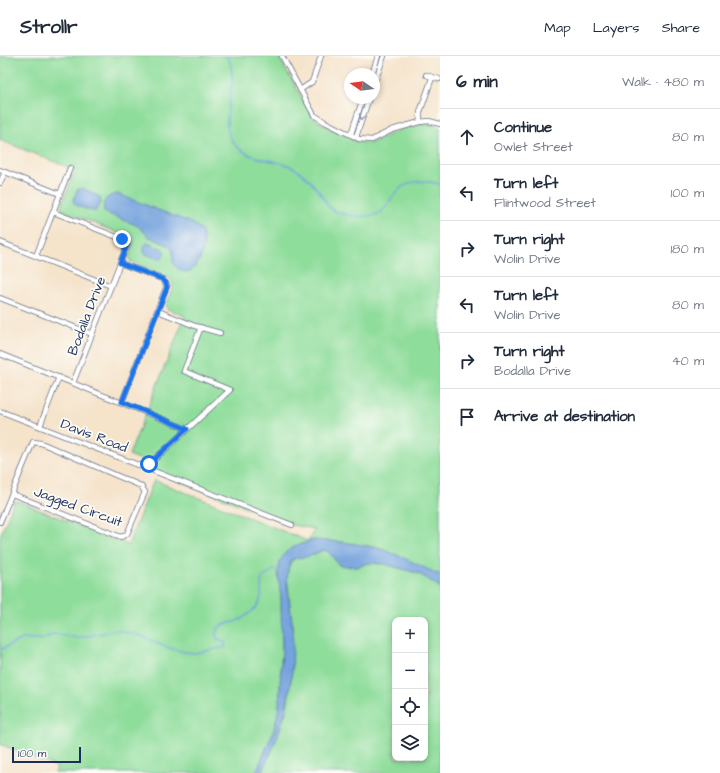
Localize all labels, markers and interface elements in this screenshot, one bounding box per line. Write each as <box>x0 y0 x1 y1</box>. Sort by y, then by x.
text: Strollr <box>20 14 78 41</box>
text: Map <box>544 18 571 38</box>
text: Layers <box>593 18 640 38</box>
text: Share <box>662 18 700 38</box>
north arrow <box>344 68 380 104</box>
text: 6 min <box>456 70 498 94</box>
text: Walk · 480 m <box>622 73 704 91</box>
one-way arrow <box>359 114 367 121</box>
text: Continue <box>494 117 552 138</box>
icon: ahead <box>456 126 478 148</box>
text: 80 m <box>672 128 704 146</box>
text: Owlet Street <box>494 138 573 156</box>
text: Turn left <box>494 173 558 194</box>
icon: left <box>456 182 478 204</box>
text: 100 m <box>671 184 704 202</box>
text: Flintwood Street <box>494 194 596 212</box>
text: Turn right <box>494 229 565 250</box>
route end <box>113 230 131 248</box>
icon: right <box>456 238 478 260</box>
text: 180 m <box>670 240 704 258</box>
text: Wolin Drive <box>494 250 561 268</box>
street label: Bodalla Drive <box>63 273 111 358</box>
text: Turn left <box>494 285 558 306</box>
icon: left <box>456 294 478 316</box>
text: 80 m <box>672 296 704 314</box>
text: Wolin Drive <box>494 306 561 324</box>
text: Turn right <box>494 341 565 362</box>
icon: right <box>456 350 478 372</box>
text: 40 m <box>672 352 704 370</box>
text: Bodalla Drive <box>494 362 571 380</box>
icon: arrive <box>456 406 478 428</box>
text: Arrive at destination <box>494 406 635 427</box>
street label: Davis Road <box>58 414 130 458</box>
route start <box>140 455 158 473</box>
street label: Jagged Circuit <box>31 482 125 532</box>
map controls <box>392 617 428 761</box>
button: + <box>392 617 428 653</box>
button: − <box>392 653 428 689</box>
button: locate <box>392 689 428 725</box>
button: layers <box>392 725 428 761</box>
scale bar <box>12 745 81 764</box>
text: 100 m <box>18 746 46 761</box>

